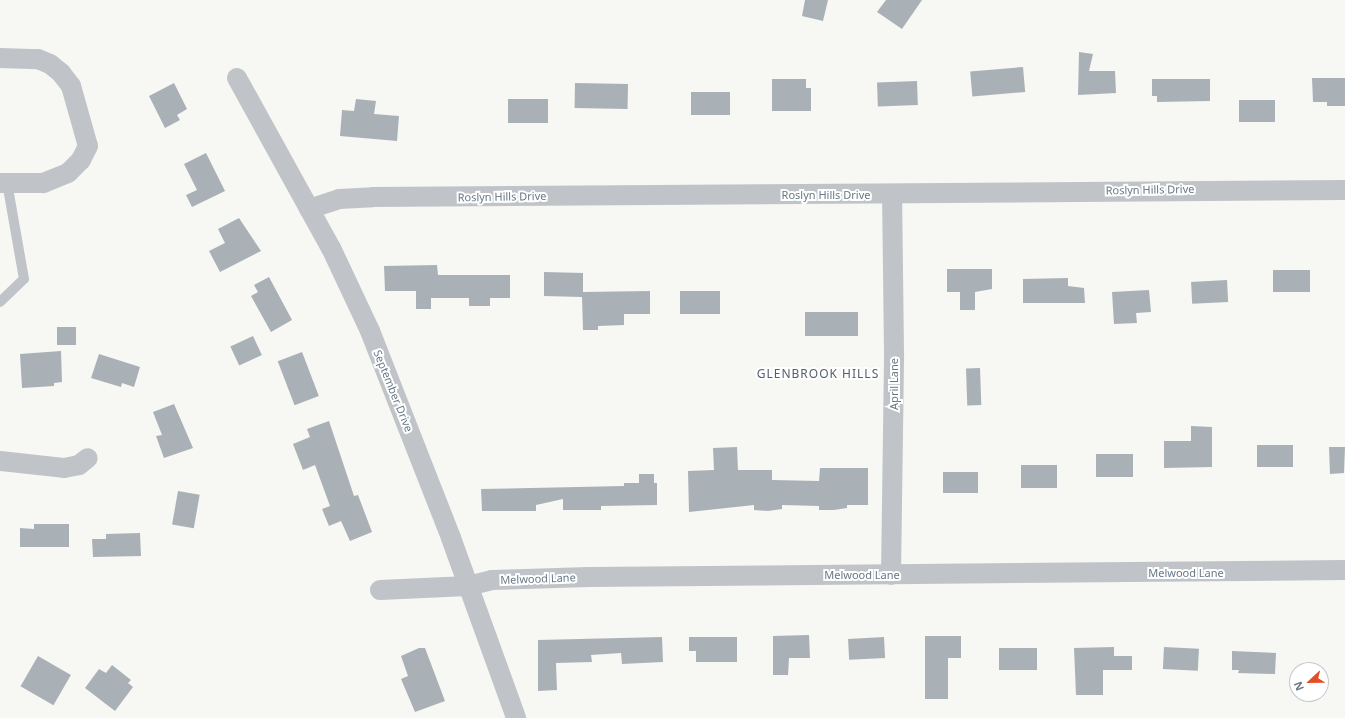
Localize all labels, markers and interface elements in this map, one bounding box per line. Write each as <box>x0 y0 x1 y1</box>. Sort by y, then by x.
street label: Roslyn Hills Drive <box>1105 183 1195 197</box>
street label: Roslyn Hills Drive <box>782 188 870 202</box>
street label: Roslyn Hills Drive <box>457 190 547 204</box>
street label: September Drive <box>371 348 415 434</box>
street label: April Lane <box>887 358 901 410</box>
district label: GLENBROOK HILLS <box>757 367 879 381</box>
street label: Melwood Lane <box>1148 566 1224 580</box>
street label: Melwood Lane <box>824 568 900 582</box>
street label: Melwood Lane <box>500 571 576 587</box>
north arrow <box>1289 662 1329 702</box>
text: N <box>1290 679 1307 693</box>

